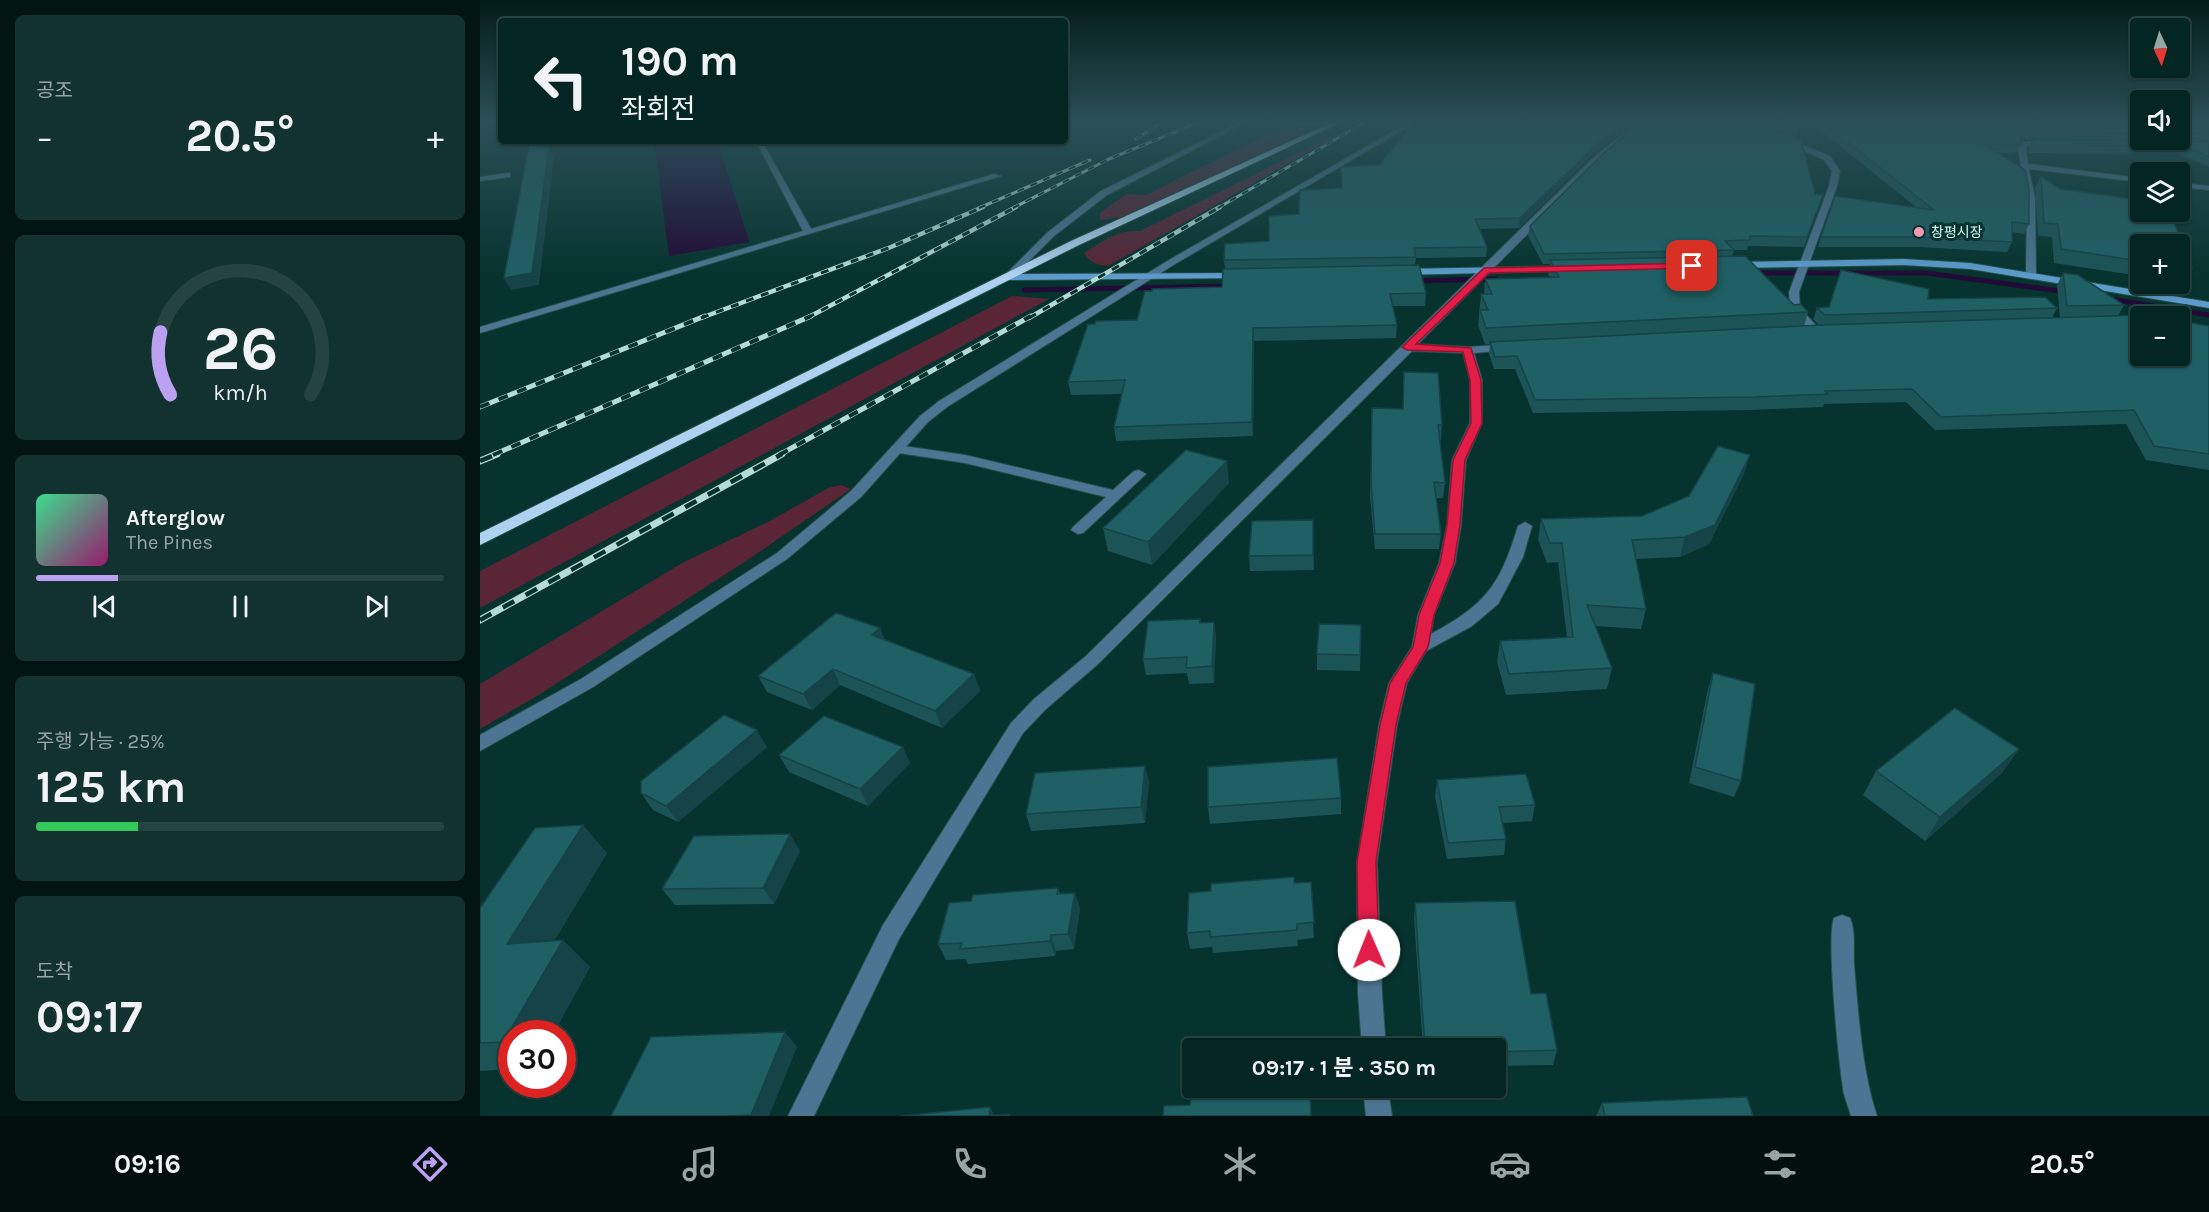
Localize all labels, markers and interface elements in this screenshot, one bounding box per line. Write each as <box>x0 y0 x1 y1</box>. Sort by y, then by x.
north arrow <box>2130 18 2190 78</box>
map controls <box>2130 18 2190 366</box>
text: 190 m <box>621 36 739 86</box>
icon: left <box>522 42 600 120</box>
text: 공조 <box>36 79 73 102</box>
button: sound <box>2130 90 2190 150</box>
text: 좌회전 <box>621 93 696 125</box>
text: 20.5° <box>185 110 295 162</box>
text: − <box>36 118 53 156</box>
text: + <box>427 118 444 156</box>
button: layers <box>2130 162 2190 222</box>
place label: 창평시장 <box>1931 224 1983 241</box>
marker: 창평시장 <box>1912 225 1926 239</box>
button: + <box>2130 234 2190 294</box>
pin <box>1666 240 1717 291</box>
icon: arrive <box>1675 249 1708 282</box>
button: − <box>2130 306 2190 366</box>
text: 26 <box>202 312 278 385</box>
text: km/h <box>213 380 267 405</box>
text: Afterglow <box>126 505 225 531</box>
text: The Pines <box>126 531 213 554</box>
icon: previous <box>88 590 121 623</box>
icon: pause <box>224 590 257 623</box>
icon: next <box>360 590 393 623</box>
text: 주행 가능 · 25% <box>36 730 165 753</box>
text: 125 km <box>36 761 186 813</box>
position arrow <box>1337 918 1401 982</box>
text: 도착 <box>36 960 73 983</box>
text: 09:17 <box>36 991 142 1043</box>
speed limit sign: 30 <box>498 1020 576 1098</box>
text: 09:17 · 1 분 · 350 m <box>1252 1055 1436 1081</box>
icon: directions <box>409 1143 451 1185</box>
icon: music <box>679 1143 721 1185</box>
icon: phone <box>949 1143 991 1185</box>
icon: climate <box>1219 1143 1261 1185</box>
icon: car <box>1489 1143 1531 1185</box>
icon: filters <box>1759 1143 1801 1185</box>
text: 09:16 <box>114 1148 181 1180</box>
text: 20.5° <box>2029 1148 2095 1180</box>

